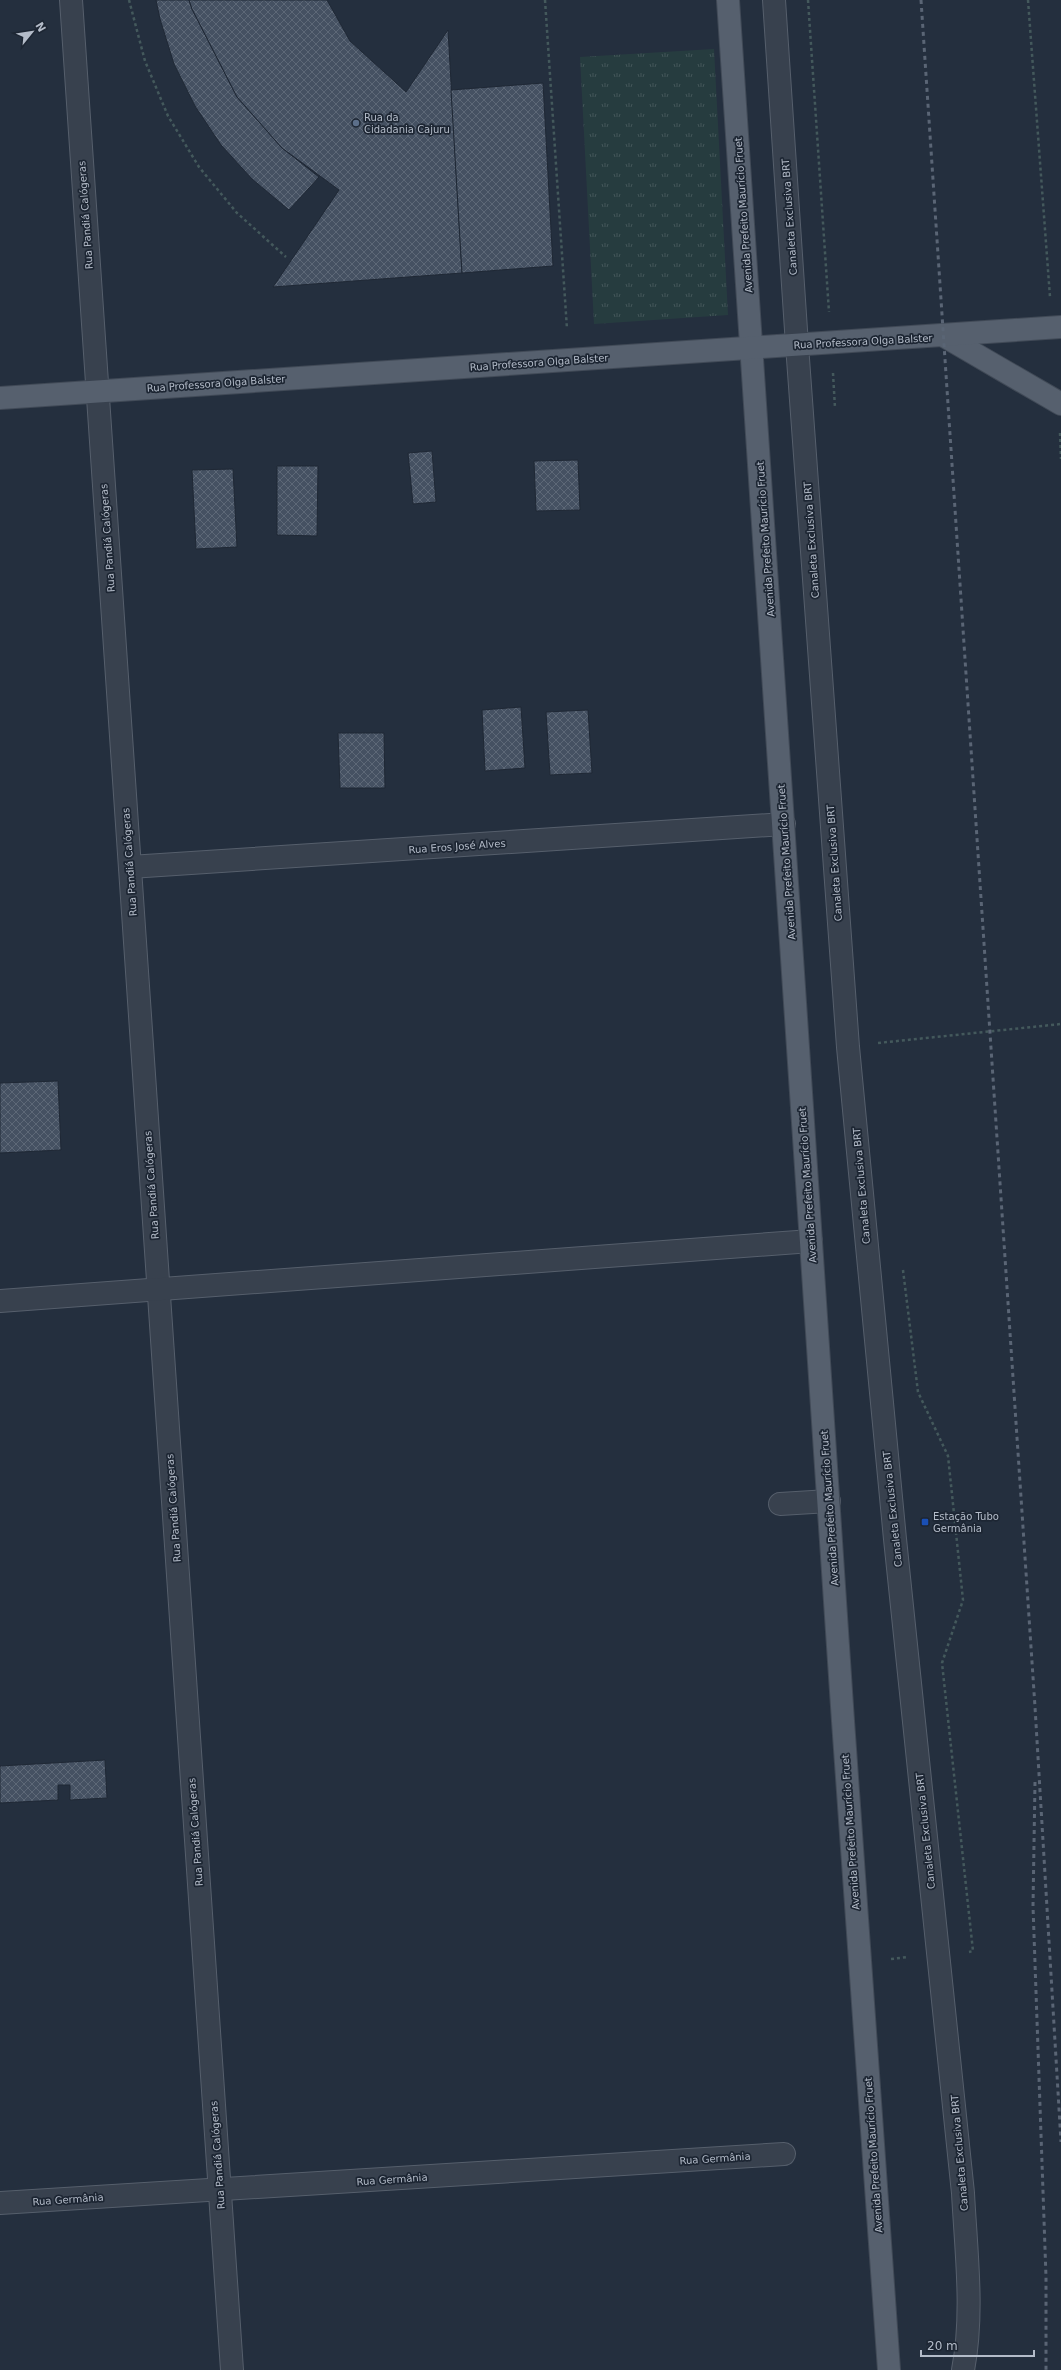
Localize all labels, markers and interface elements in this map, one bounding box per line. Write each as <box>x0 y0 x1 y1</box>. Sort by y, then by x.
north arrow <box>12 12 52 52</box>
text: N <box>32 20 48 34</box>
place label: Rua da Cidadania Cajuru <box>364 112 450 135</box>
marker: Rua da Cidadania Cajuru <box>351 118 361 128</box>
street label: Avenida Prefeito Maurício Fruet <box>733 137 754 293</box>
street label: Canaleta Exclusiva BRT <box>780 157 799 276</box>
street label: Rua Pandiá Calógeras <box>76 160 95 270</box>
street label: Rua Professora Olga Balster <box>793 332 934 351</box>
street label: Rua Professora Olga Balster <box>469 352 610 373</box>
street label: Rua Professora Olga Balster <box>146 373 287 394</box>
street label: Avenida Prefeito Maurício Fruet <box>755 461 776 617</box>
street label: Canaleta Exclusiva BRT <box>802 480 821 599</box>
street label: Rua Pandiá Calógeras <box>98 483 117 593</box>
street label: Avenida Prefeito Maurício Fruet <box>776 784 797 940</box>
street label: Canaleta Exclusiva BRT <box>825 803 844 922</box>
street label: Rua Pandiá Calógeras <box>120 807 139 917</box>
street label: Rua Eros José Alves <box>408 838 506 855</box>
street label: Avenida Prefeito Maurício Fruet <box>797 1107 818 1263</box>
street label: Canaleta Exclusiva BRT <box>851 1126 872 1245</box>
street label: Rua Pandiá Calógeras <box>142 1130 161 1240</box>
street label: Avenida Prefeito Maurício Fruet <box>819 1430 840 1586</box>
street label: Canaleta Exclusiva BRT <box>881 1449 904 1568</box>
street label: Rua Pandiá Calógeras <box>164 1453 183 1563</box>
place label: Estação Tubo Germânia <box>933 1511 999 1534</box>
marker: Estação Tubo Germânia <box>920 1517 930 1527</box>
street label: Avenida Prefeito Maurício Fruet <box>840 1754 861 1910</box>
street label: Canaleta Exclusiva BRT <box>914 1771 937 1890</box>
street label: Rua Pandiá Calógeras <box>186 1777 205 1887</box>
street label: Avenida Prefeito Maurício Fruet <box>863 2077 884 2233</box>
street label: Canaleta Exclusiva BRT <box>949 2093 970 2212</box>
street label: Rua Pandiá Calógeras <box>208 2100 227 2210</box>
street label: Rua Germânia <box>679 2151 751 2166</box>
street label: Rua Germânia <box>356 2172 428 2187</box>
street label: Rua Germânia <box>32 2192 104 2207</box>
scale bar <box>921 2332 1034 2358</box>
text: 20 m <box>927 2339 958 2353</box>

